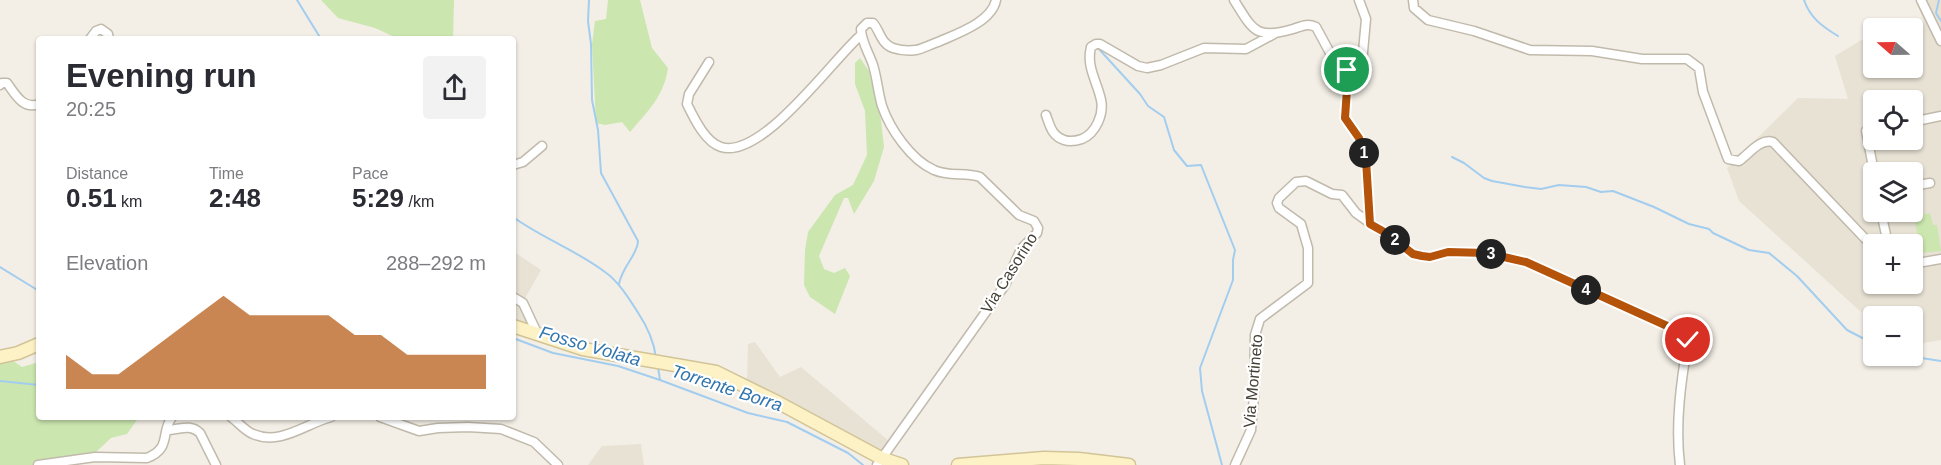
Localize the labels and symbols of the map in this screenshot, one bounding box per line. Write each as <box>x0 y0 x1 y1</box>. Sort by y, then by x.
north arrow <box>1863 18 1923 78</box>
pin <box>1321 44 1372 95</box>
pin: 1 <box>1349 138 1379 168</box>
pin: 2 <box>1380 225 1410 255</box>
street label: Via Casorino <box>978 230 1040 316</box>
pin: 3 <box>1476 239 1506 269</box>
pin: 4 <box>1571 275 1601 305</box>
pin <box>1662 314 1713 365</box>
water label: Fosso Volata <box>537 322 643 370</box>
street label: Via Mortineto <box>1240 333 1266 429</box>
water label: Torrente Borra <box>669 361 785 415</box>

